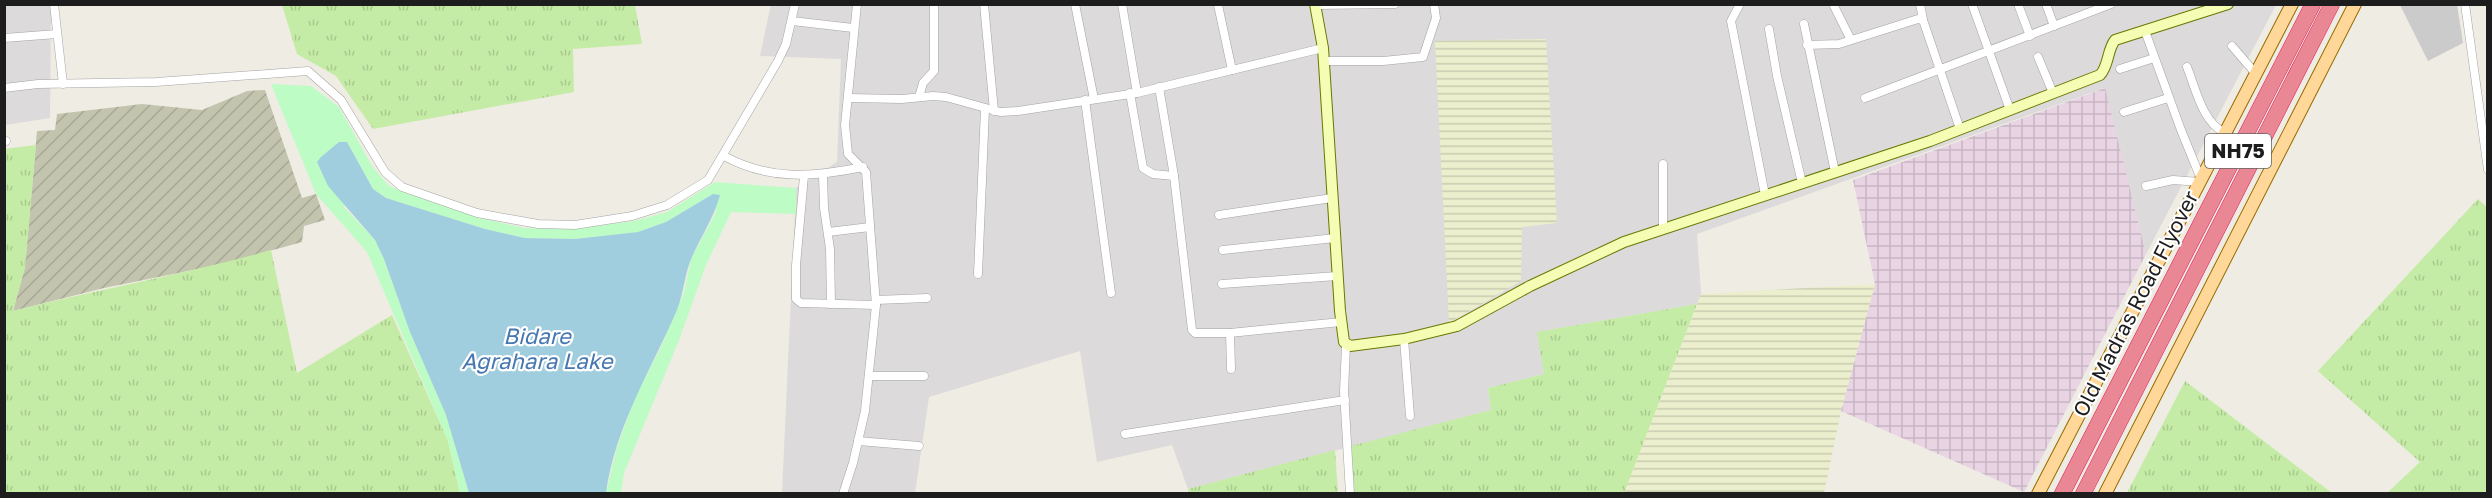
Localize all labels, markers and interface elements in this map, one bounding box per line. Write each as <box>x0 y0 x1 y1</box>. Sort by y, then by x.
road number: NH75 <box>2205 134 2271 168</box>
street label: Old Madras Road Flyover <box>2067 186 2203 421</box>
water label: Bidare Agrahara Lake <box>461 322 615 374</box>

